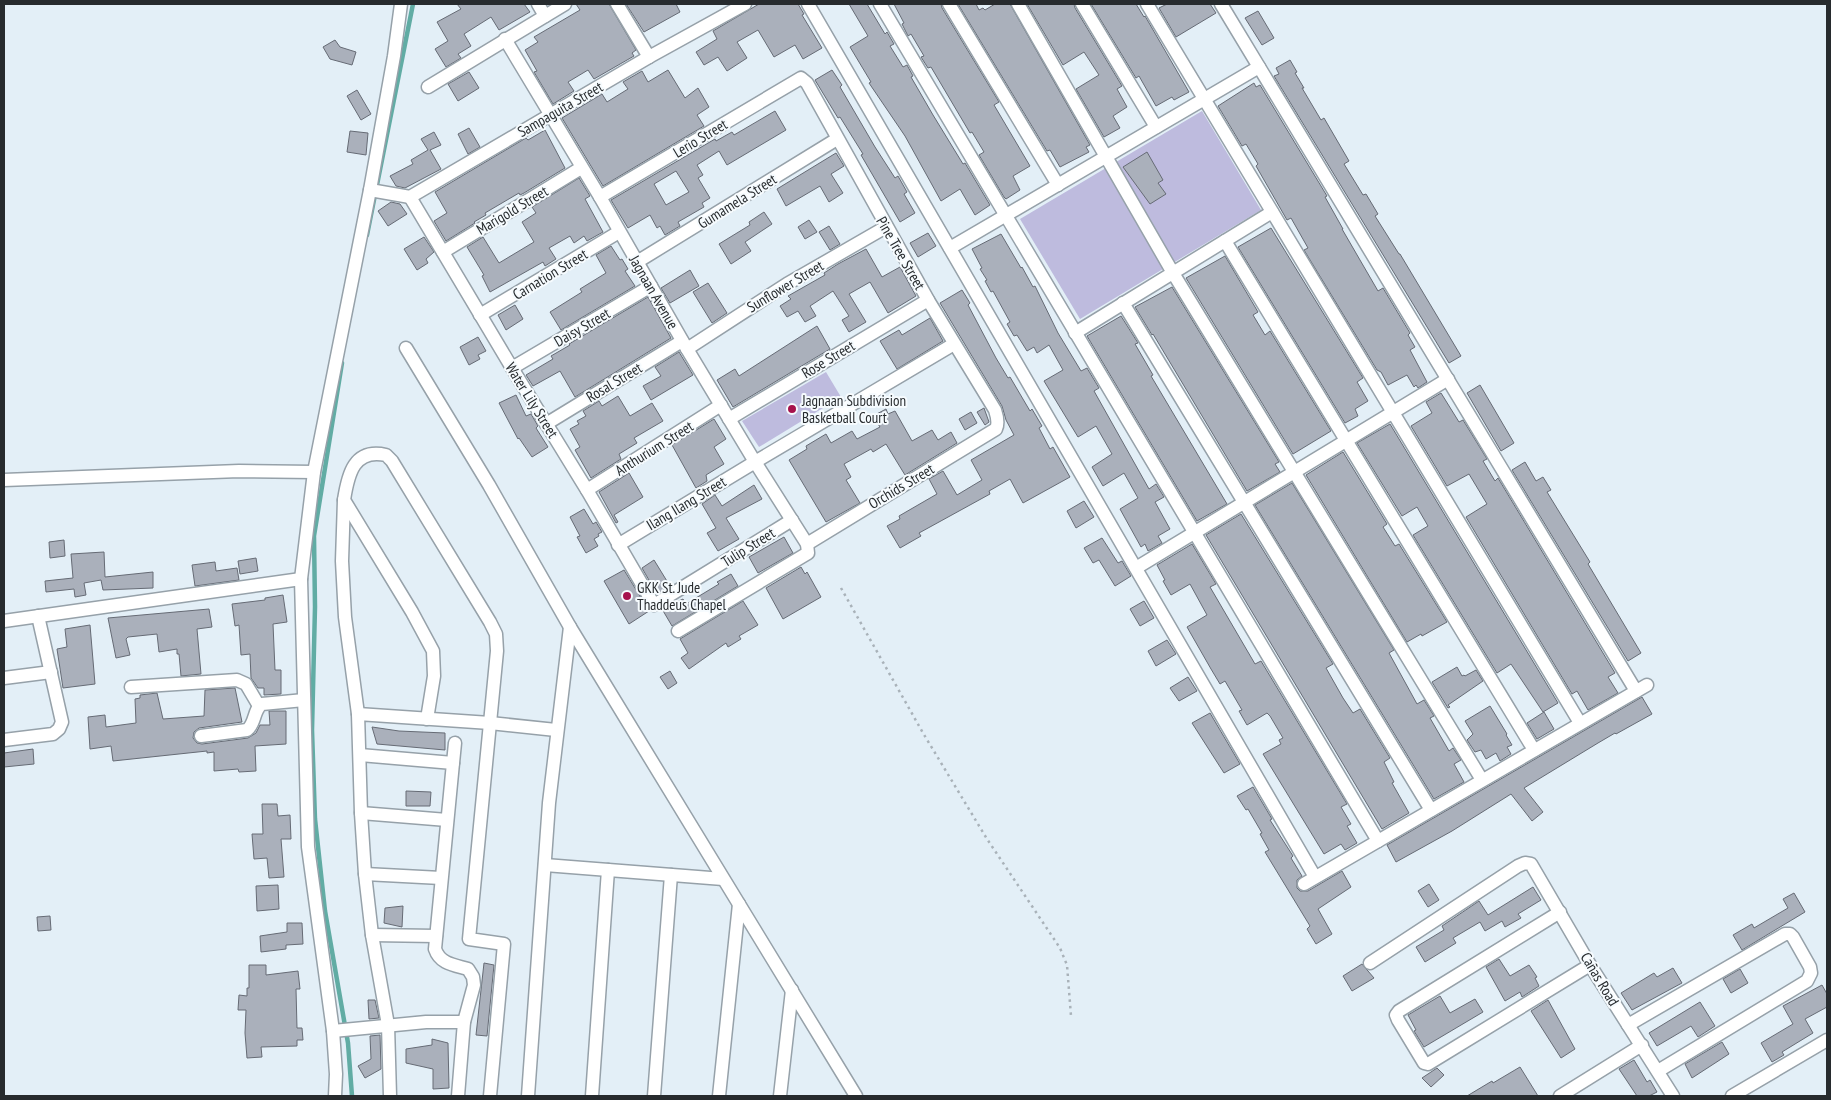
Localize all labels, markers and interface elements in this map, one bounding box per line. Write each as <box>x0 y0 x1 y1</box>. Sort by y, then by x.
street label: Sampaguita Street <box>514 77 606 141</box>
street label: Lerio Street <box>669 114 731 162</box>
street label: Gumamela Street <box>694 169 780 233</box>
street label: Marigold Street <box>473 181 551 239</box>
street label: Pine Tree Street <box>872 213 930 293</box>
street label: Carnation Street <box>509 244 591 304</box>
street label: Jagnaan Avenue <box>625 251 683 332</box>
street label: Sunflower Street <box>743 256 827 316</box>
street label: Daisy Street <box>551 303 613 351</box>
street label: Rose Street <box>798 336 858 382</box>
street label: Rosal Street <box>583 358 645 406</box>
street label: Water Lily Street <box>501 359 563 441</box>
place label: Jagnaan Subdivision Basketball Court <box>801 391 906 427</box>
marker: Jagnaan Subdivision Basketball Court <box>786 403 798 415</box>
street label: Anthurium Street <box>611 416 697 480</box>
street label: Orchids Street <box>865 459 937 513</box>
street label: Ilang Ilang Street <box>643 472 729 534</box>
street label: Tulip Street <box>718 523 778 571</box>
place label: GKK St. Jude Thaddeus Chapel <box>637 578 726 614</box>
marker: GKK St. Jude Thaddeus Chapel <box>621 590 633 602</box>
street label: Cañas Road <box>1577 949 1623 1009</box>

